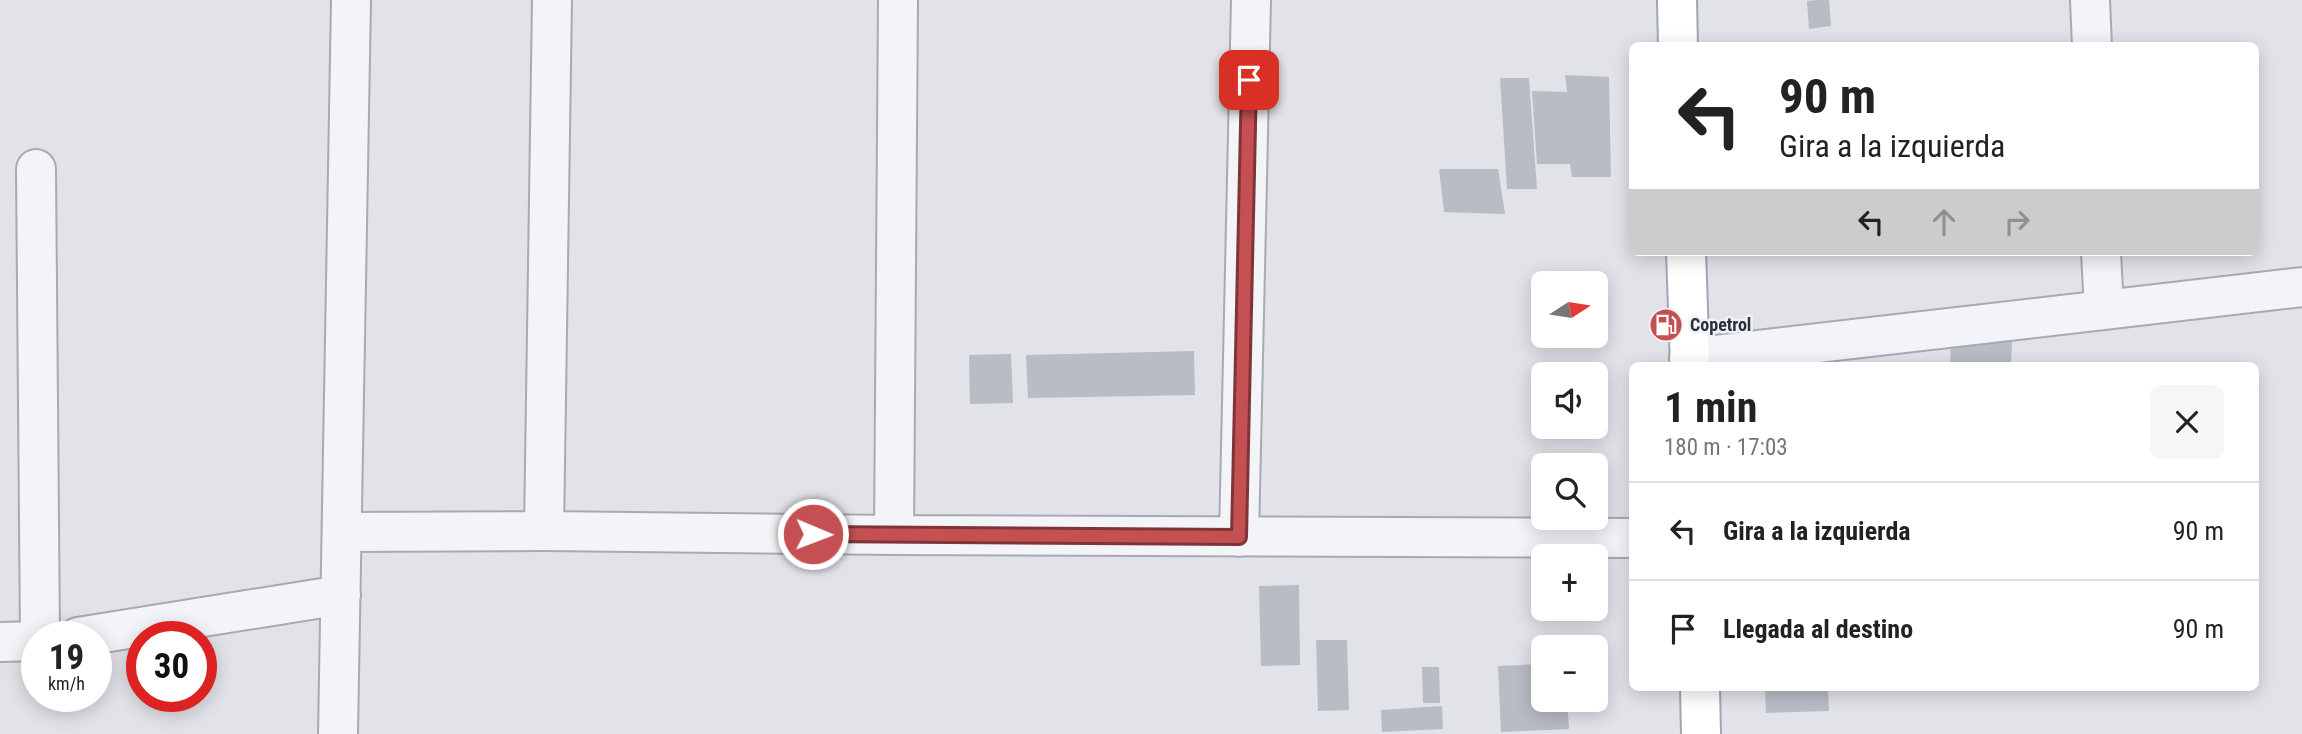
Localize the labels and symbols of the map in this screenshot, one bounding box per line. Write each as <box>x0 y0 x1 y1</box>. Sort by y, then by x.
pin <box>1219 50 1279 110</box>
north arrow <box>1531 271 1608 348</box>
fuel station icon: Copetrol <box>1647 306 1685 344</box>
place label: Copetrol <box>1690 314 1751 335</box>
position arrow <box>776 497 850 571</box>
speed limit sign: 30 <box>126 621 217 712</box>

